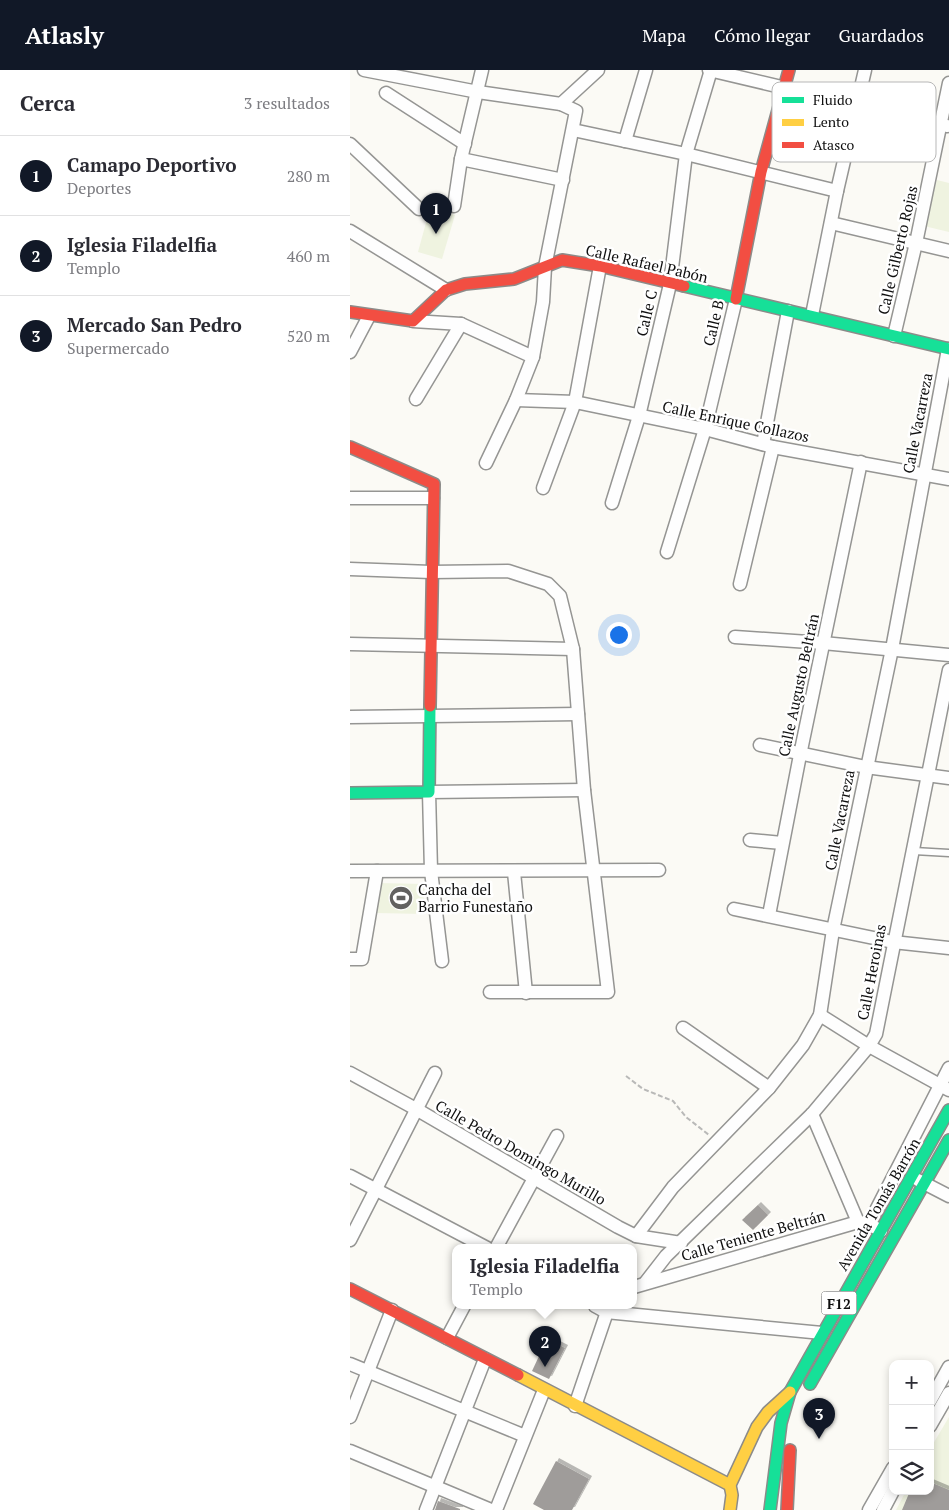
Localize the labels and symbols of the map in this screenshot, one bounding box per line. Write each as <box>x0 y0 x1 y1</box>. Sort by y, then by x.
legend <box>772 82 936 162</box>
text: Fluido <box>813 90 853 109</box>
text: Lento <box>813 112 849 131</box>
text: Atasco <box>813 135 854 154</box>
street label: Calle Gilberto Rojas <box>872 184 922 316</box>
pin: 1 <box>420 193 452 234</box>
street label: Calle Rafael Pabón <box>584 239 710 287</box>
street label: Calle C <box>631 288 661 338</box>
street label: Calle B <box>698 298 728 348</box>
street label: Calle Vacarreza <box>897 371 937 475</box>
street label: Calle Enrique Collazos <box>661 396 811 446</box>
street label: Calle Augusto Beltrán <box>773 612 823 758</box>
your location <box>606 622 632 648</box>
street label: Calle Vacarreza <box>819 768 859 872</box>
place label: Cancha del Barrio Funestaño <box>418 879 533 916</box>
sports icon: Cancha del Barrio Funestaño <box>388 885 414 911</box>
street label: Calle Heroinas <box>852 922 890 1022</box>
street label: Calle Pedro Domingo Murillo <box>432 1095 610 1209</box>
street label: Avenida Tomás Barrón <box>832 1134 924 1274</box>
street label: Calle Teniente Beltrán <box>679 1205 827 1265</box>
road number: F12 <box>822 1292 856 1314</box>
pin: 2 <box>529 1326 561 1367</box>
pin: 3 <box>803 1398 835 1439</box>

